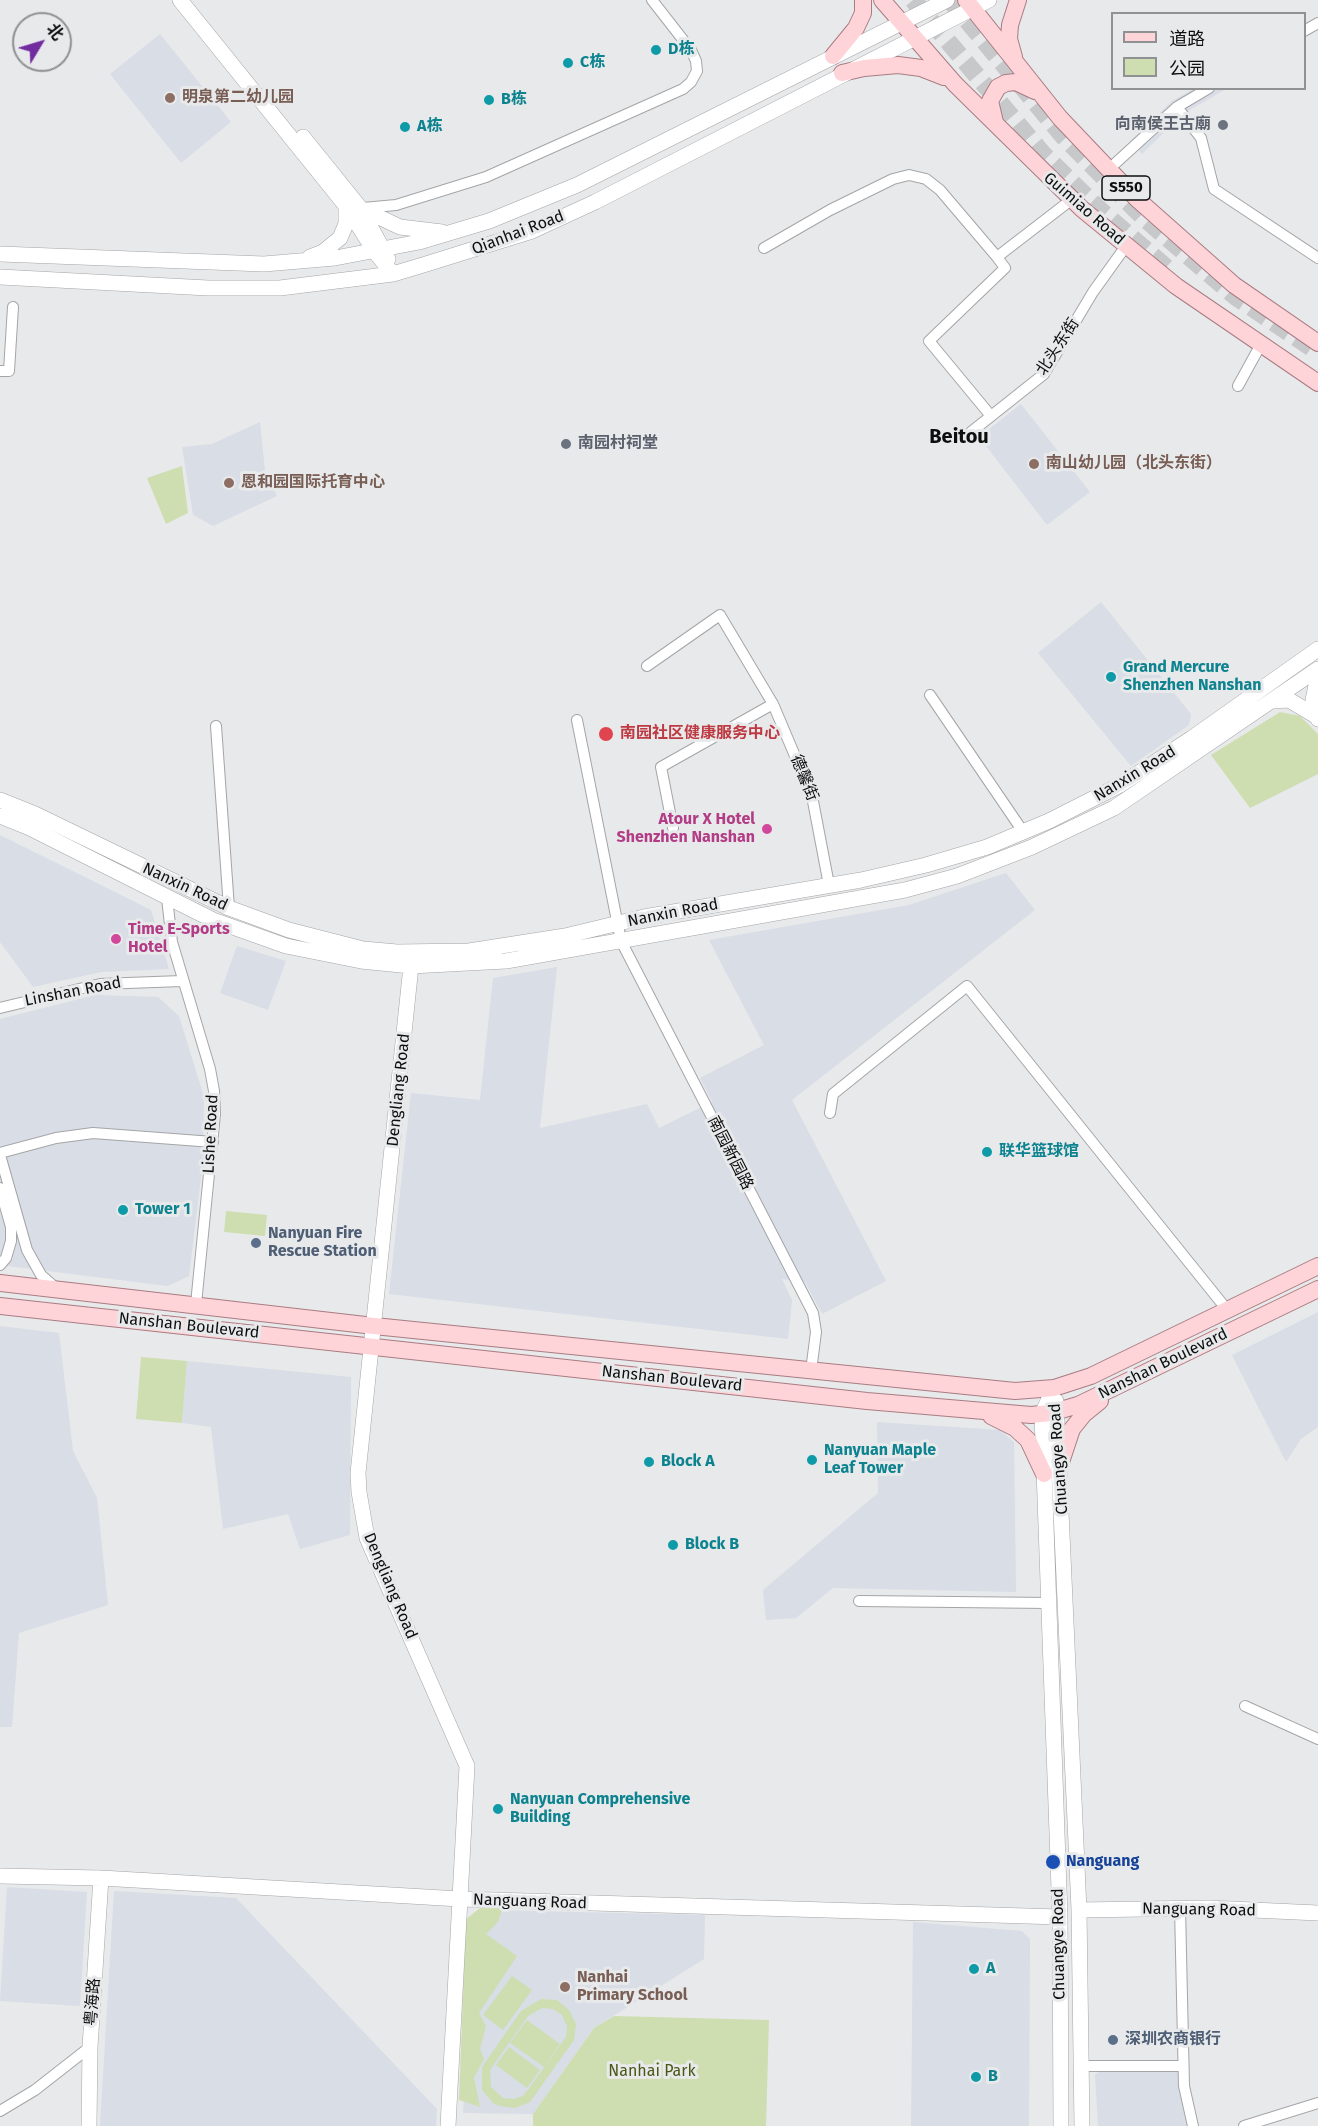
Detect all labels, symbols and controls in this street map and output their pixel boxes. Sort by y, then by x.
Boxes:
north arrow [12,12,72,72]
legend [1111,12,1306,90]
text: 北 [43,20,67,44]
text: 道路 [1169,28,1205,50]
place label: D栋 [668,40,694,60]
marker: D栋 [649,43,663,57]
place label: C栋 [580,53,605,73]
marker: C栋 [561,56,575,70]
text: 公园 [1169,58,1205,80]
place label: 明泉第二幼儿园 [182,88,294,108]
place label: B栋 [501,90,527,110]
marker: 明泉第二幼儿园 [163,91,177,105]
marker: B栋 [482,93,496,107]
place label: 向南侯王古廟 [1115,115,1211,135]
place label: A栋 [417,117,442,137]
marker: 向南侯王古廟 [1216,118,1230,132]
marker: A栋 [398,120,412,134]
street label: Guimiao Road [1039,169,1129,249]
road number: S550 [1102,176,1150,200]
street label: Qianhai Road [469,207,567,259]
street label: 北头东街 [1033,315,1083,379]
district label: Beitou [929,425,989,449]
place label: 南园村祠堂 [578,434,658,454]
marker: 南园村祠堂 [559,437,573,451]
place label: 南山幼儿园（北头东街） [1046,454,1222,474]
marker: 南山幼儿园（北头东街） [1027,457,1041,471]
place label: 恩和园国际托育中心 [241,473,385,493]
marker: 恩和园国际托育中心 [222,476,236,490]
place label: Grand Mercure Shenzhen Nanshan [1123,658,1261,696]
marker: Grand Mercure Shenzhen Nanshan [1104,670,1118,684]
place label: 南园社区健康服务中心 [620,724,780,744]
marker: 南园社区健康服务中心 [597,725,615,743]
street label: Nanxin Road [1091,742,1179,806]
street label: 德馨街 [786,752,822,804]
place label: Atour X Hotel Shenzhen Nanshan [617,810,755,848]
marker: Atour X Hotel Shenzhen Nanshan [760,822,774,836]
street label: Nanxin Road [139,859,231,915]
street label: Nanxin Road [626,895,720,931]
place label: Time E-Sports Hotel [128,920,230,958]
marker: Time E-Sports Hotel [109,932,123,946]
street label: Linshan Road [23,973,123,1011]
street label: Dengliang Road [384,1033,414,1147]
street label: Lishe Road [199,1094,223,1174]
street label: 南园新园路 [703,1113,757,1193]
place label: 联华篮球馆 [999,1142,1079,1162]
marker: 联华篮球馆 [980,1145,994,1159]
place label: Tower 1 [135,1200,191,1220]
marker: Tower 1 [116,1203,130,1217]
place label: Nanyuan Fire Rescue Station [268,1224,377,1262]
marker: Nanyuan Fire Rescue Station [249,1236,263,1250]
street label: Nanshan Boulevard [118,1309,260,1343]
street label: Nanshan Boulevard [1095,1324,1231,1404]
street label: Nanshan Boulevard [601,1362,743,1396]
street label: Chuangye Road [1046,1403,1072,1515]
place label: Nanyuan Maple Leaf Tower [824,1441,936,1479]
place label: Block A [661,1452,715,1472]
marker: Nanyuan Maple Leaf Tower [805,1453,819,1467]
marker: Block A [642,1455,656,1469]
street label: Dengliang Road [359,1530,421,1642]
place label: Block B [685,1535,739,1555]
marker: Block B [666,1538,680,1552]
place label: Nanyuan Comprehensive Building [510,1790,690,1828]
marker: Nanyuan Comprehensive Building [491,1802,505,1816]
place label: Nanguang [1066,1852,1139,1872]
marker: Nanguang [1044,1853,1062,1871]
street label: Chuangye Road [1048,1888,1070,2000]
street label: Nanguang Road [473,1890,587,1914]
street label: Nanguang Road [1142,1899,1256,1921]
place label: A [986,1959,995,1979]
marker: A [967,1962,981,1976]
place label: Nanhai Primary School [577,1968,687,2006]
street label: 粤海路 [82,1977,104,2027]
marker: Nanhai Primary School [558,1980,572,1994]
place label: 深圳农商银行 [1125,2030,1221,2050]
marker: 深圳农商银行 [1106,2033,1120,2047]
park label: Nanhai Park [608,2062,696,2082]
place label: B [988,2067,998,2087]
marker: B [969,2070,983,2084]

